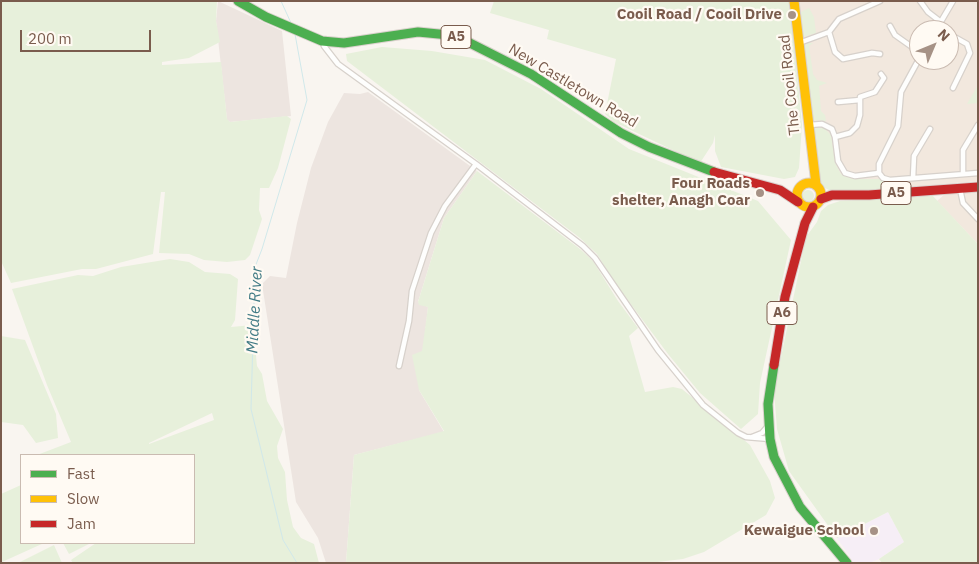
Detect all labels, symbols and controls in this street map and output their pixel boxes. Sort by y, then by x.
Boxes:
place label: Cooil Road / Cooil Drive [617,6,782,24]
marker: Cooil Road / Cooil Drive [786,9,798,21]
scale bar [22,20,154,52]
north arrow [909,20,959,70]
text: N [934,25,954,45]
road number: A5 [441,26,471,48]
text: 200 m [28,29,72,48]
street label: The Cooil Road [776,34,804,136]
street label: New Castletown Road [505,40,641,132]
place label: Four Roads shelter, Anagh Coar [612,175,750,210]
road number: A5 [881,182,911,204]
marker: Four Roads shelter, Anagh Coar [754,187,766,199]
water label: Middle River [243,266,267,354]
road number: A6 [767,302,797,324]
legend [20,454,195,544]
text: Fast [67,464,95,483]
text: Slow [67,489,100,508]
text: Jam [67,514,96,533]
place label: Kewaigue School [744,522,864,540]
marker: Kewaigue School [868,525,880,537]

